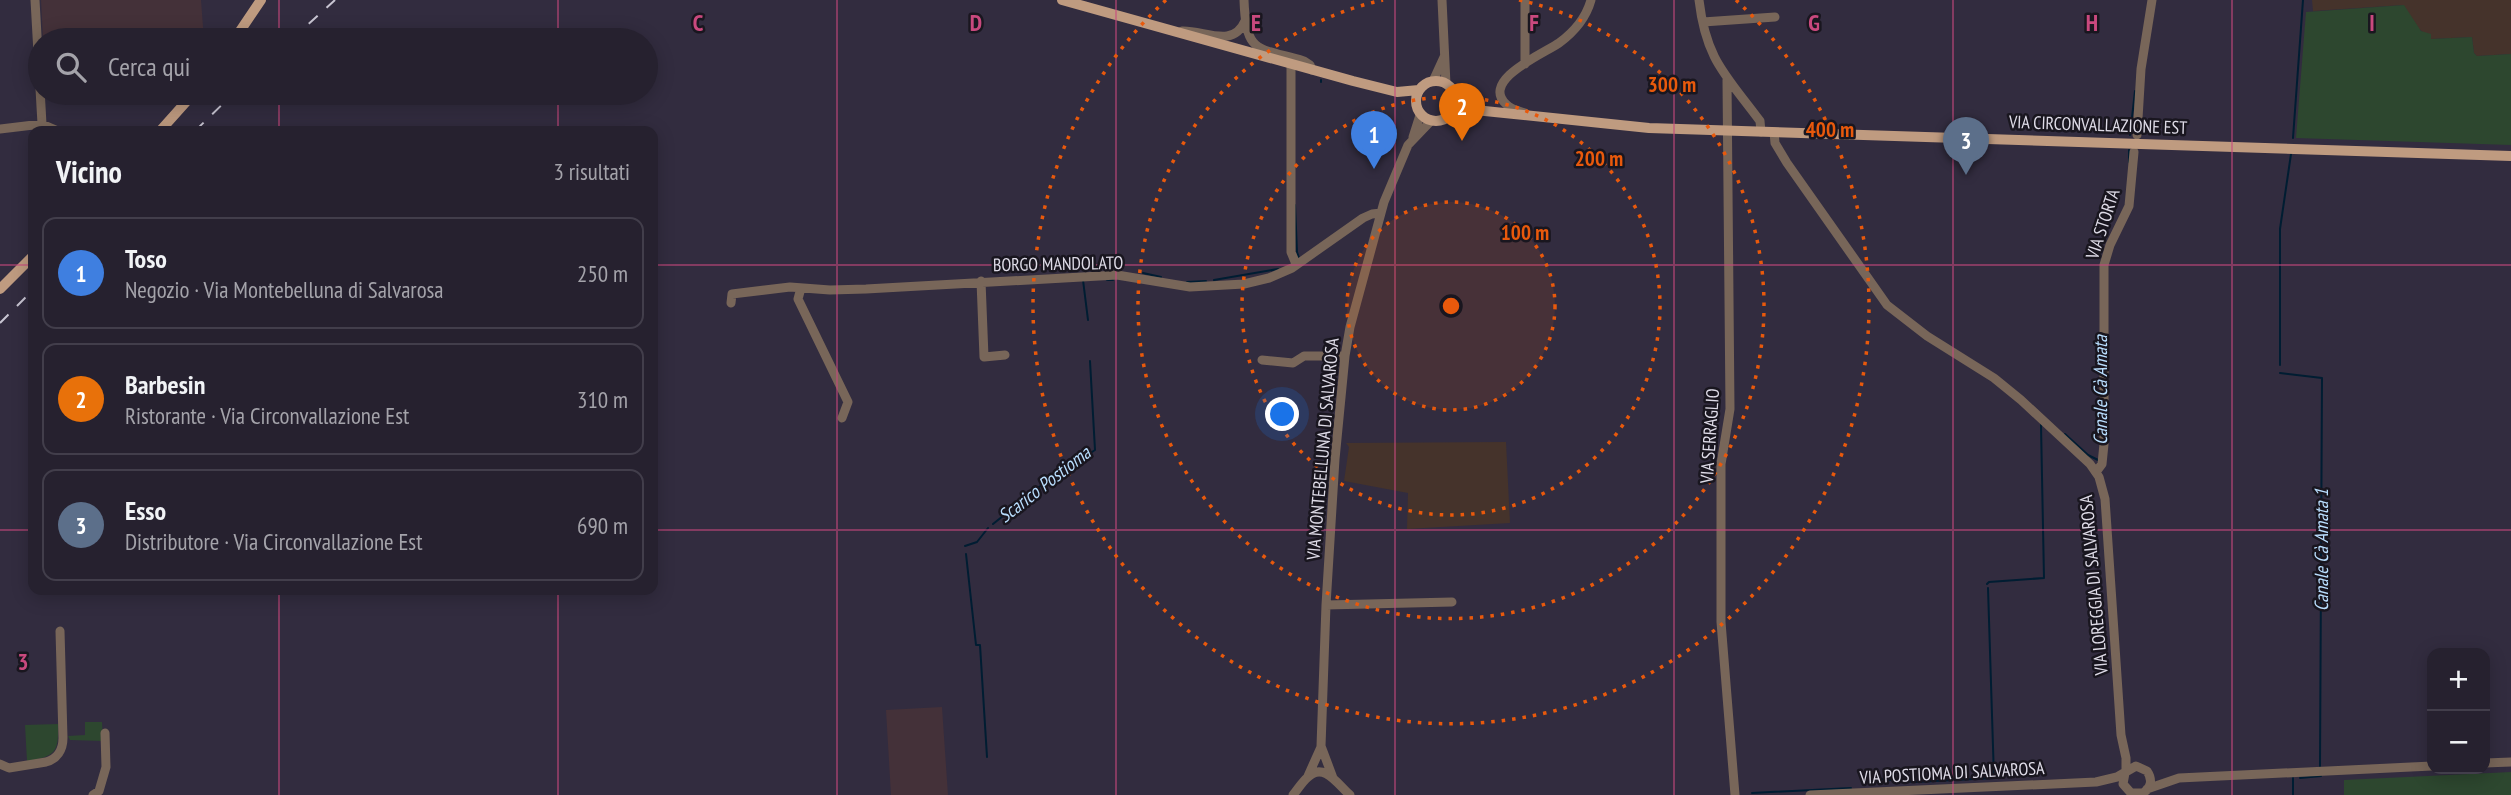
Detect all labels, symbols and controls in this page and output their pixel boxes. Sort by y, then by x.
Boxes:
text: C [693,8,704,37]
text: D [970,8,982,37]
text: E [1251,8,1261,37]
text: F [1529,8,1539,37]
text: G [1808,8,1820,37]
text: H [2086,8,2098,37]
text: I [2369,8,2375,37]
search box [28,28,658,105]
icon: search [52,48,90,86]
text: Cerca qui [108,50,190,83]
text: 300 m [1648,71,1696,98]
pin: 2 [1439,83,1485,141]
street label: VIA CIRCONVALLAZIONE EST [2007,110,2188,139]
pin: 1 [1351,111,1397,169]
text: 400 m [1806,116,1854,143]
pin: 3 [1943,117,1989,175]
text: 200 m [1575,145,1623,172]
text: Vicino [56,152,122,191]
text: 3 risultati [554,157,630,186]
street label: VIA STORTA [2080,185,2125,263]
text: 100 m [1501,219,1549,246]
text: Toso [125,242,167,275]
street label: BORGO MANDOLATO [993,251,1123,276]
text: 1 [76,259,87,288]
text: 250 m [577,259,628,288]
text: Negozio · Via Montebelluna di Salvarosa [125,275,444,304]
centre of rings [1439,294,1463,318]
water label: Canale Cà Amata [2088,334,2112,445]
street label: VIA MONTEBELLUNA DI SALVAROSA [1301,336,1344,562]
text: Barbesin [125,368,205,401]
text: 2 [76,385,87,414]
text: 310 m [577,385,628,414]
street label: VIA SERRAGLIO [1695,388,1724,485]
your location [1265,397,1299,431]
text: Ristorante · Via Circonvallazione Est [125,401,409,430]
water label: Scarico Postioma [993,440,1096,528]
water label: Canale Cà Amata 1 [2309,488,2333,611]
text: Esso [125,494,166,527]
street label: VIA LOREGGIA DI SALVAROSA [2074,494,2113,677]
text: 3 [76,511,87,540]
text: 690 m [577,511,628,540]
text: Distributore · Via Circonvallazione Est [125,527,422,556]
text: 3 [18,647,29,676]
map controls [2427,648,2490,774]
button: + [2427,648,2490,711]
button: − [2427,711,2490,774]
street label: VIA POSTIOMA DI SALVAROSA [1858,756,2045,789]

